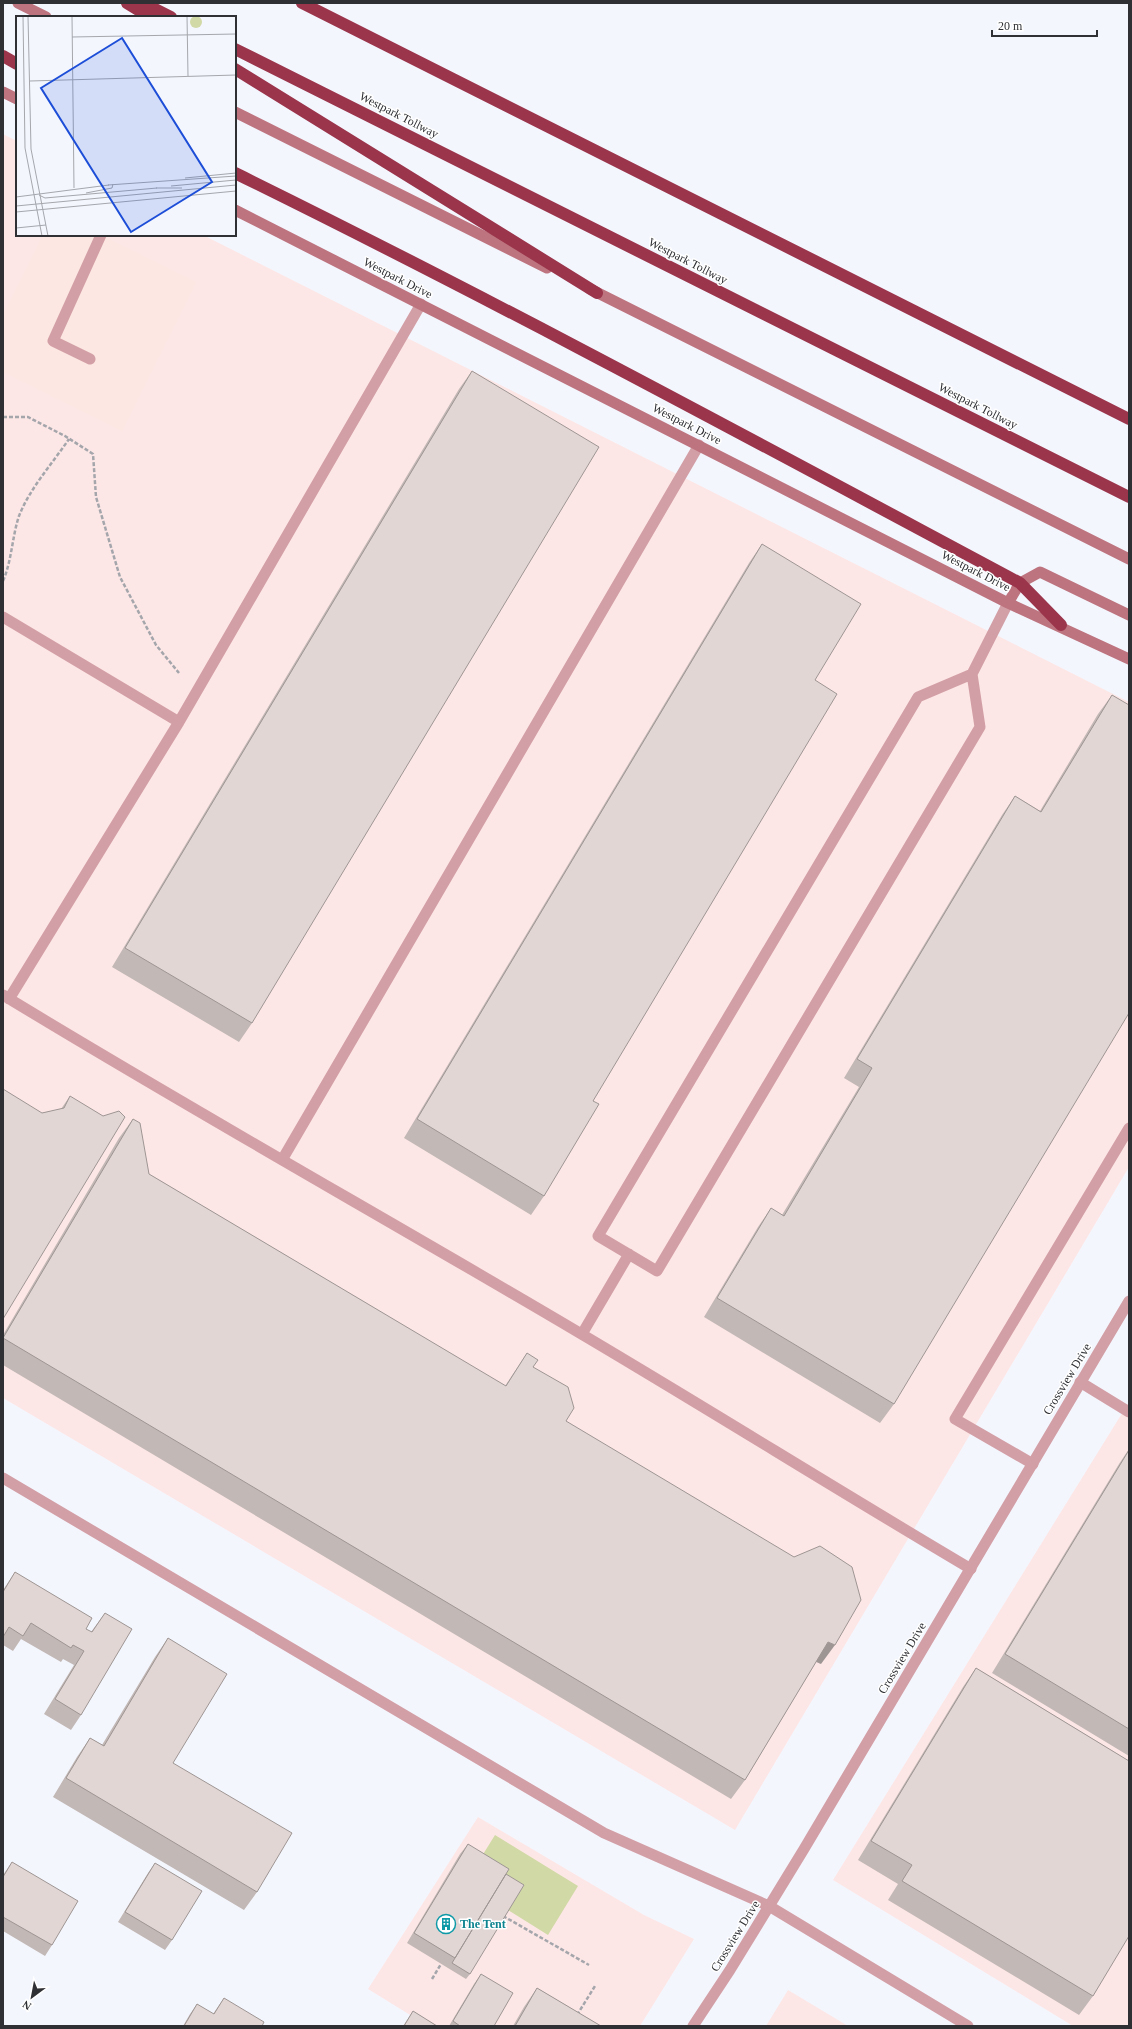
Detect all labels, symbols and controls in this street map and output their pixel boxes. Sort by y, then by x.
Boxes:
scale bar [992,12,1097,38]
inset map [16,16,236,236]
text: 20 m [998,19,1023,33]
street label: Westpark Tollway [357,89,441,141]
street label: Westpark Tollway [646,235,730,287]
street label: Westpark Drive [361,255,435,301]
street label: Westpark Tollway [936,380,1020,432]
street label: Westpark Drive [650,401,724,447]
street label: Westpark Drive [939,548,1013,594]
street label: Crossview Drive [1040,1341,1094,1417]
street label: Crossview Drive [875,1620,929,1696]
street label: Crossview Drive [708,1898,762,1974]
building icon: The Tent [435,1913,457,1935]
place label: The Tent [460,1917,506,1931]
north arrow [12,1977,52,2017]
text: N [20,1998,33,2013]

